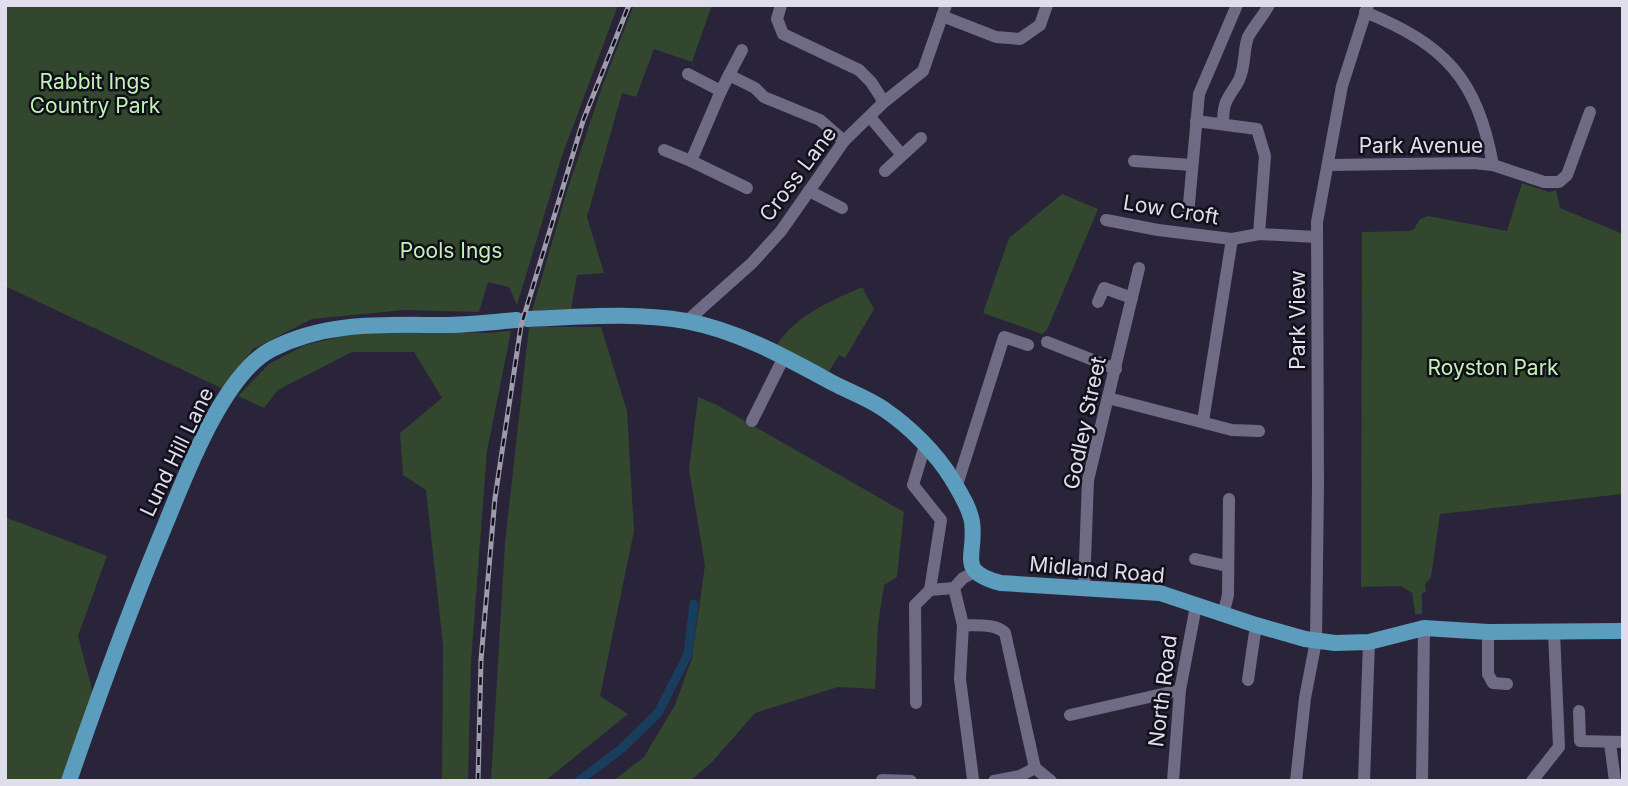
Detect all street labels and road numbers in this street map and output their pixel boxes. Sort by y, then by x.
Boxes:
street label: Cross Lane [754,121,841,226]
street label: Park Avenue [1359,133,1483,158]
street label: Low Croft [1121,190,1221,229]
street label: Park View [1285,270,1310,370]
street label: Godley Street [1058,354,1111,492]
street label: Lund Hill Lane [135,383,219,520]
street label: Midland Road [1028,551,1166,588]
street label: North Road [1143,634,1182,748]

